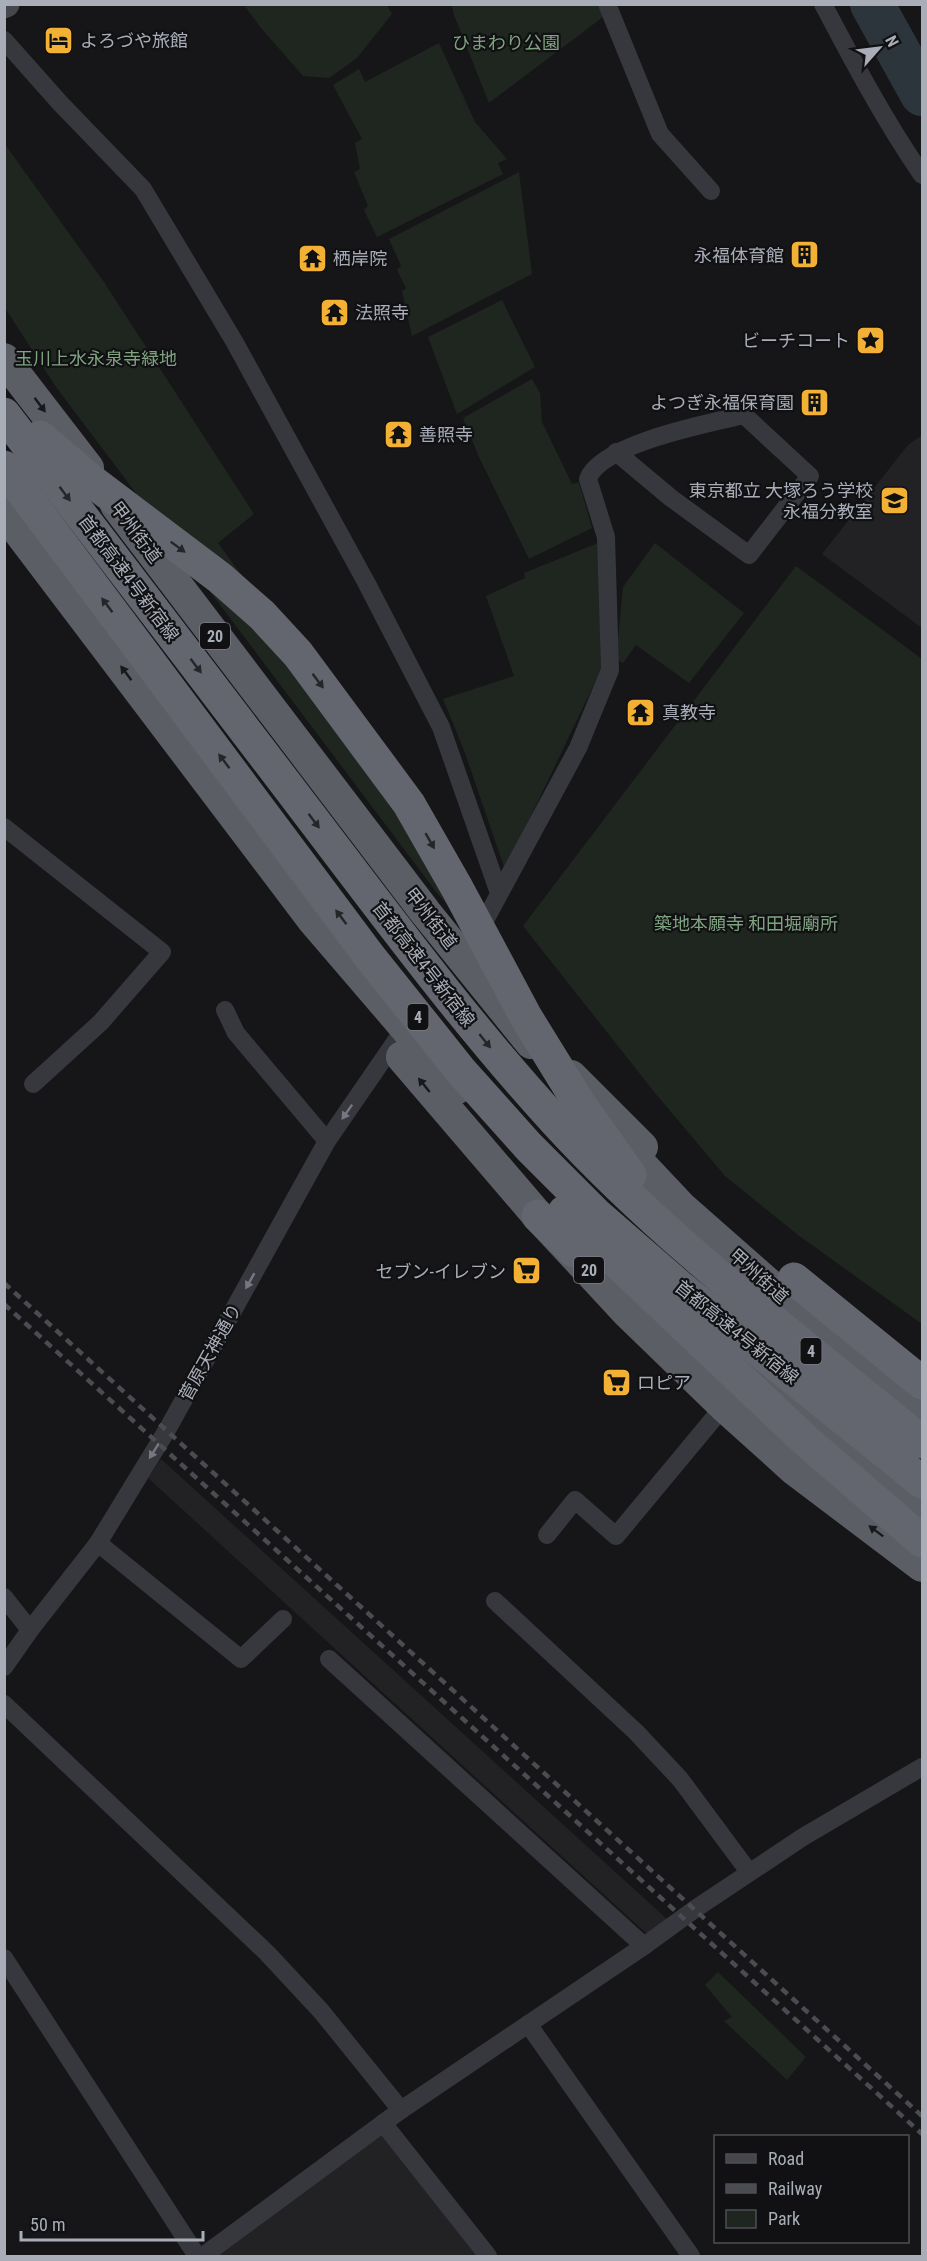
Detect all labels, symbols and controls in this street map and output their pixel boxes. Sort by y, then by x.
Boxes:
north arrow [849,18,909,78]
hotel icon: よろづや旅館 [43,24,75,56]
place label: よろづや旅館 [80,30,188,51]
park label: ひまわり公園 [452,32,560,53]
text: N [881,32,902,50]
building icon: 永福体育館 [789,239,821,271]
temple icon: 栖岸院 [296,242,328,274]
place label: 永福体育館 [694,245,784,266]
place label: 栖岸院 [333,248,387,269]
temple icon: 法照寺 [318,296,350,328]
place label: 法照寺 [355,302,409,323]
place icon: ビーチコート [855,324,887,356]
place label: ビーチコート [742,330,850,351]
park label: 玉川上水永泉寺緑地 [15,348,177,369]
building icon: よつぎ永福保育園 [799,386,831,418]
place label: よつぎ永福保育園 [650,392,794,413]
one-way arrow [34,397,46,413]
temple icon: 善照寺 [382,418,414,450]
place label: 善照寺 [419,424,473,445]
place label: 東京都立 大塚ろう学校 永福分教室 [689,480,873,522]
school or university icon: 東京都立 大塚ろう学校 永福分教室 [878,484,910,516]
one-way arrow [59,486,71,501]
street label: 甲州街道 [106,497,166,567]
street label: 首都高速4号新宿線 [75,511,183,645]
one-way arrow [169,541,185,553]
one-way arrow [101,597,113,613]
road number: 20 [200,623,230,649]
one-way arrow [190,657,202,673]
one-way arrow [120,665,132,681]
one-way arrow [312,673,324,689]
temple icon: 真教寺 [625,696,657,728]
place label: 真教寺 [662,702,716,723]
one-way arrow [218,753,230,769]
one-way arrow [308,813,320,829]
one-way arrow [425,832,435,849]
street label: 甲州街道 [401,883,461,953]
street label: 首都高速4号新宿線 [368,897,480,1031]
one-way arrow [334,909,347,925]
park label: 築地本願寺 和田堀廟所 [654,913,838,934]
road number: 4 [408,1004,428,1030]
one-way arrow [479,1033,492,1049]
one-way arrow [418,1077,431,1093]
one-way arrow [341,1103,353,1119]
street label: 甲州街道 [725,1244,793,1308]
supermarket icon: セブン-イレブン [511,1255,543,1287]
road number: 20 [574,1257,604,1283]
place label: セブン-イレブン [376,1261,506,1282]
one-way arrow [245,1272,255,1289]
street label: 首都高速4号新宿線 [671,1276,803,1388]
street label: 菅原天神通り [175,1300,245,1404]
road number: 4 [800,1338,822,1364]
supermarket icon: ロピア [600,1366,632,1398]
place label: ロピア [637,1372,691,1393]
one-way arrow [149,1442,160,1459]
one-way arrow [868,1525,883,1537]
legend [714,2135,909,2243]
text: Road [768,2148,804,2169]
text: Railway [768,2178,823,2199]
scale bar [21,2204,202,2242]
text: Park [768,2208,800,2229]
text: 50 m [30,2214,65,2235]

